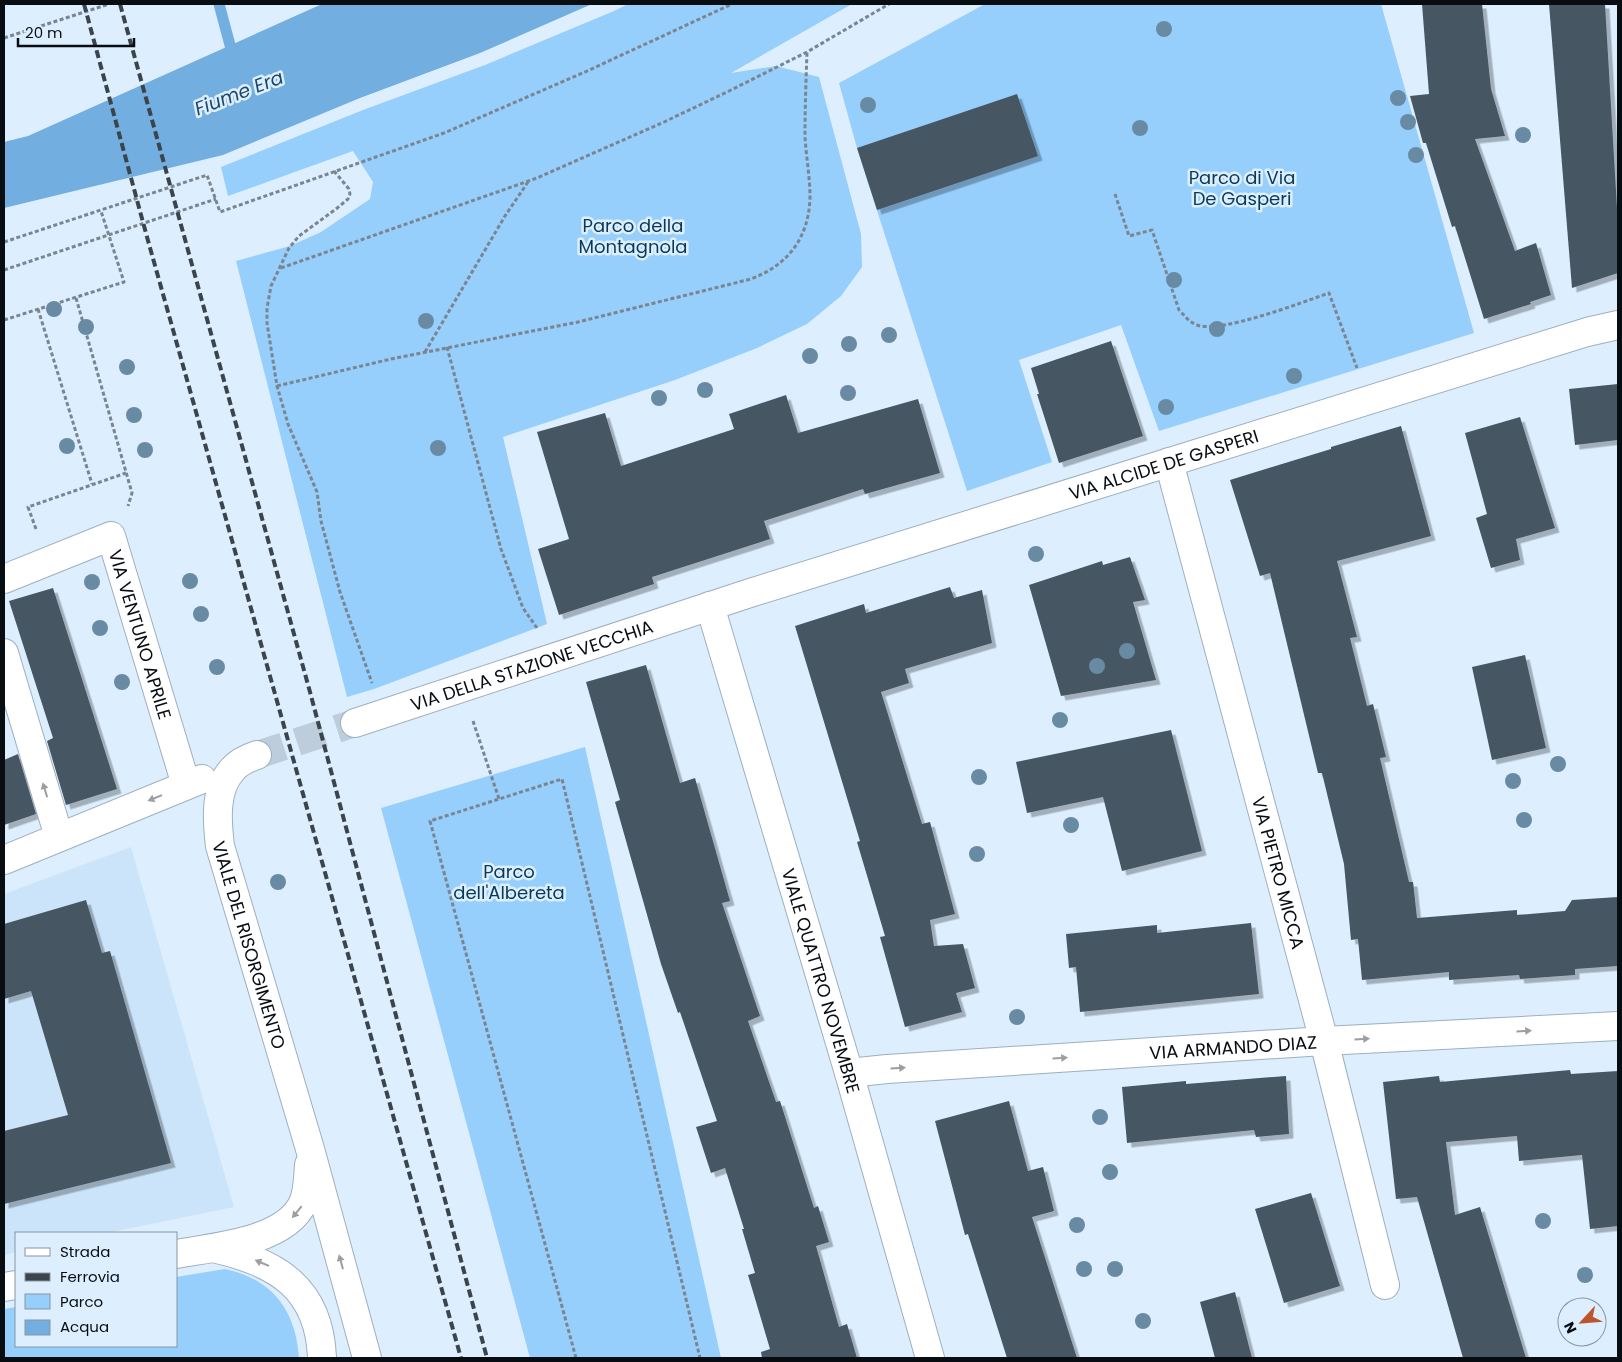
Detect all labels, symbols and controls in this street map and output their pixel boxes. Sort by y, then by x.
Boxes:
scale bar [18,15,134,47]
text: 20 m [25,22,63,43]
water label: Fiume Era [191,64,287,122]
park label: Parco di Via De Gasperi [1189,165,1295,211]
park label: Parco della Montagnola [578,213,688,259]
street label: VIA ALCIDE DE GASPERI [1066,423,1261,505]
street label: VIA VENTUNO APRILE [103,546,178,722]
street label: VIA DELLA STAZIONE VECCHIA [407,613,656,716]
one-way arrow [41,783,49,798]
street label: VIA PIETRO MICCA [1246,793,1311,952]
one-way arrow [148,794,162,802]
street label: VIALE DEL RISORGIMENTO [207,838,292,1052]
park label: Parco dell'Albereta [453,859,565,905]
street label: VIALE QUATTRO NOVEMBRE [776,865,867,1096]
one-way arrow [1516,1026,1532,1034]
street label: VIA ARMANDO DIAZ [1149,1029,1318,1065]
one-way arrow [1354,1035,1370,1043]
one-way arrow [1052,1054,1068,1062]
one-way arrow [890,1064,906,1072]
one-way arrow [291,1205,302,1218]
legend [15,1232,178,1347]
text: Strada [60,1241,110,1262]
one-way arrow [336,1255,344,1270]
one-way arrow [255,1258,269,1266]
text: Ferrovia [60,1266,120,1287]
text: Parco [60,1291,103,1312]
north arrow [1557,1297,1607,1347]
text: Acqua [60,1316,109,1337]
text: N [1559,1319,1582,1337]

